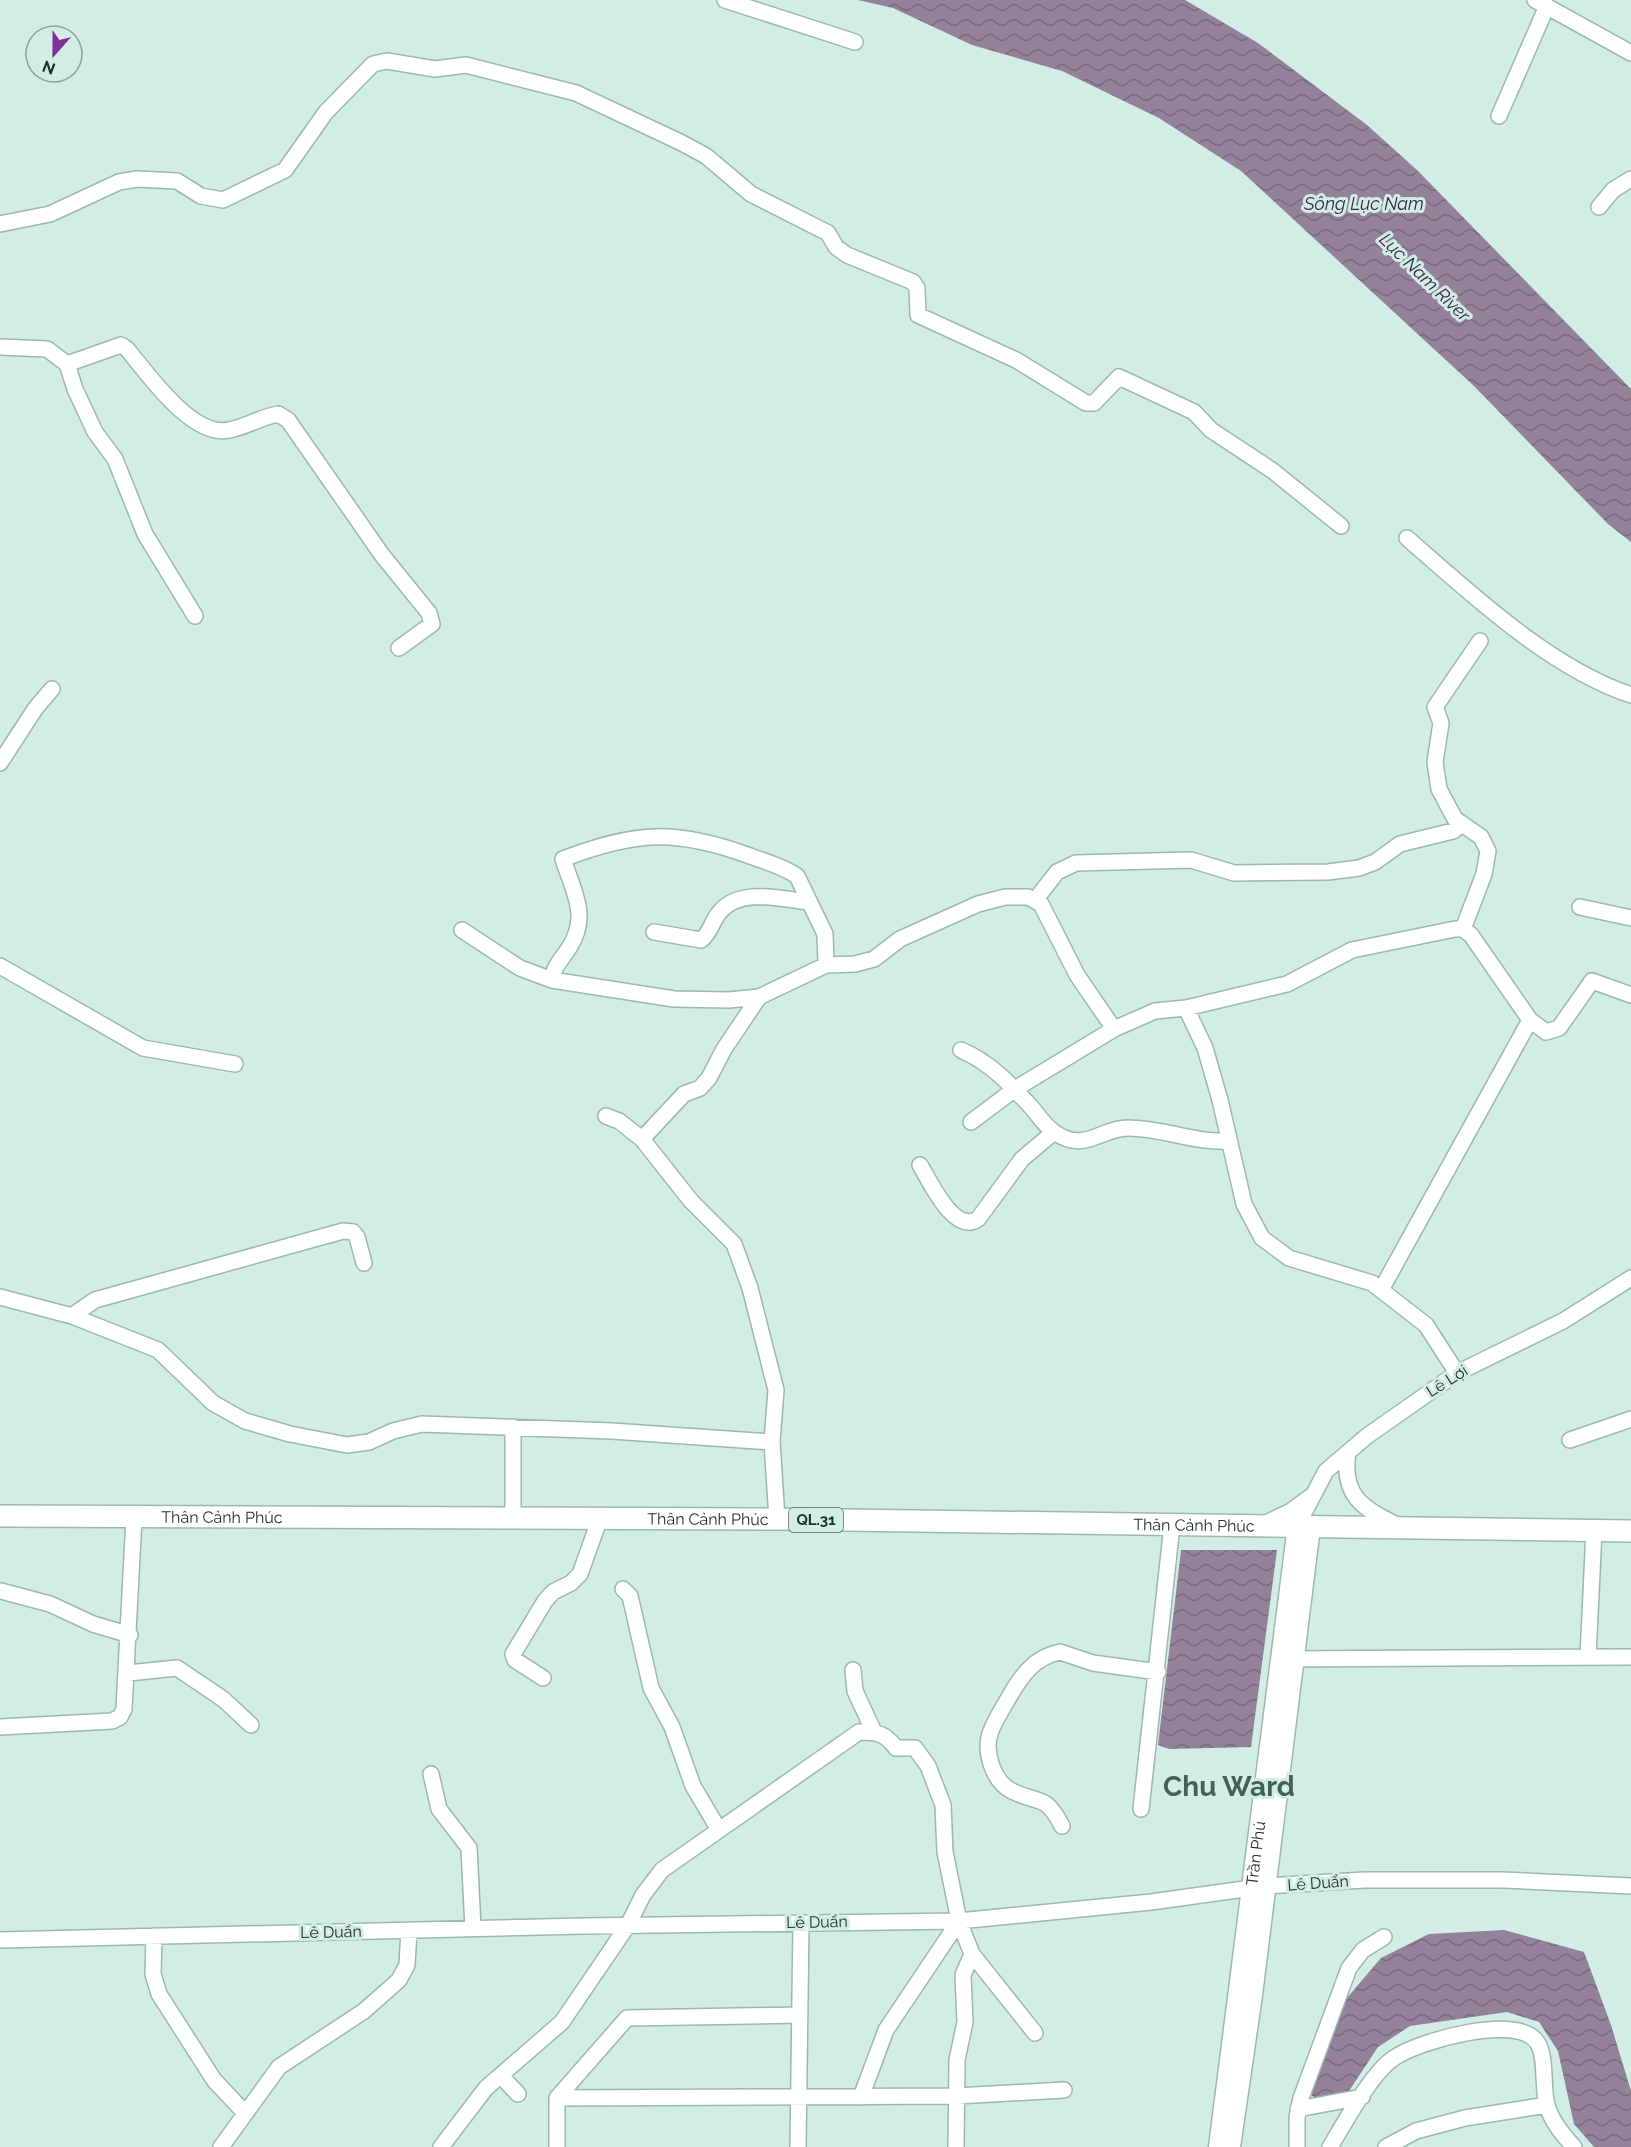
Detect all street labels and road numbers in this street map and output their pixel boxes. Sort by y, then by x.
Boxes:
street label: Lê Lợi [1423,1361,1471,1401]
street label: Thân Cảnh Phúc [161,1507,283,1527]
road number: QL.31 [789,1508,843,1532]
street label: Thân Cảnh Phúc [647,1509,769,1528]
street label: Thân Cảnh Phúc [1133,1515,1255,1535]
street label: Trần Phú [1242,1820,1269,1887]
street label: Lê Duẩn [1287,1871,1349,1895]
street label: Lê Duẩn [786,1912,848,1932]
street label: Lê Duẩn [300,1922,362,1942]

